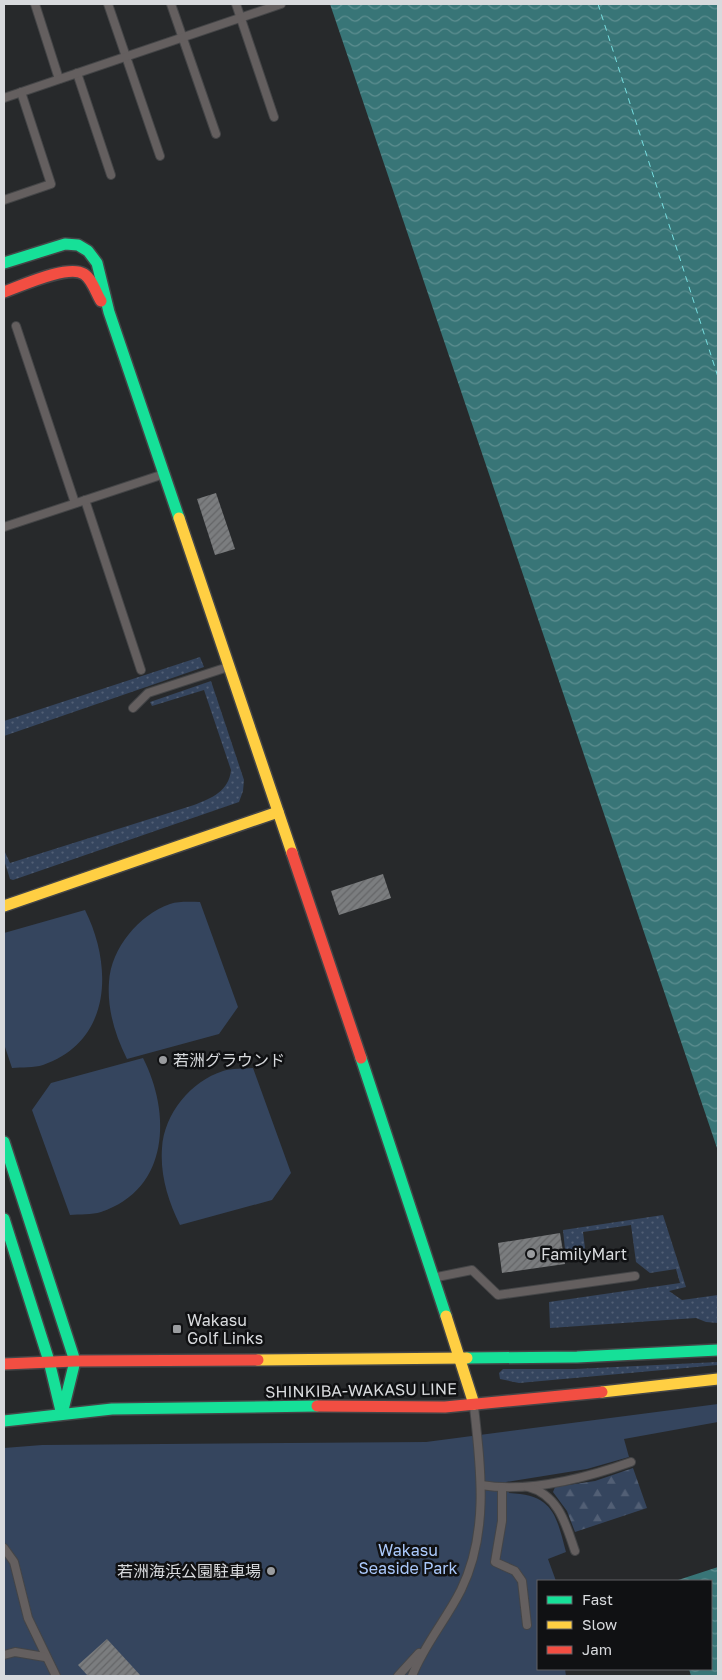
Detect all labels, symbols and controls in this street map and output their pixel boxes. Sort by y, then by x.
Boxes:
place label: 若洲グラウンド [173,1050,285,1070]
marker: 若洲グラウンド [157,1054,169,1066]
place label: FamilyMart [541,1244,627,1264]
marker: FamilyMart [525,1248,537,1260]
place label: Wakasu Golf Links [187,1310,263,1348]
marker: Wakasu Golf Links [171,1323,183,1335]
street label: SHINKIBA-WAKASU LINE [265,1378,457,1402]
park label: Wakasu Seaside Park [358,1540,458,1578]
place label: 若洲海浜公園駐車場 [117,1561,261,1581]
marker: 若洲海浜公園駐車場 [265,1565,277,1577]
legend [537,1580,712,1670]
text: Fast [582,1590,613,1608]
text: Slow [582,1615,617,1633]
text: Jam [582,1640,612,1658]

